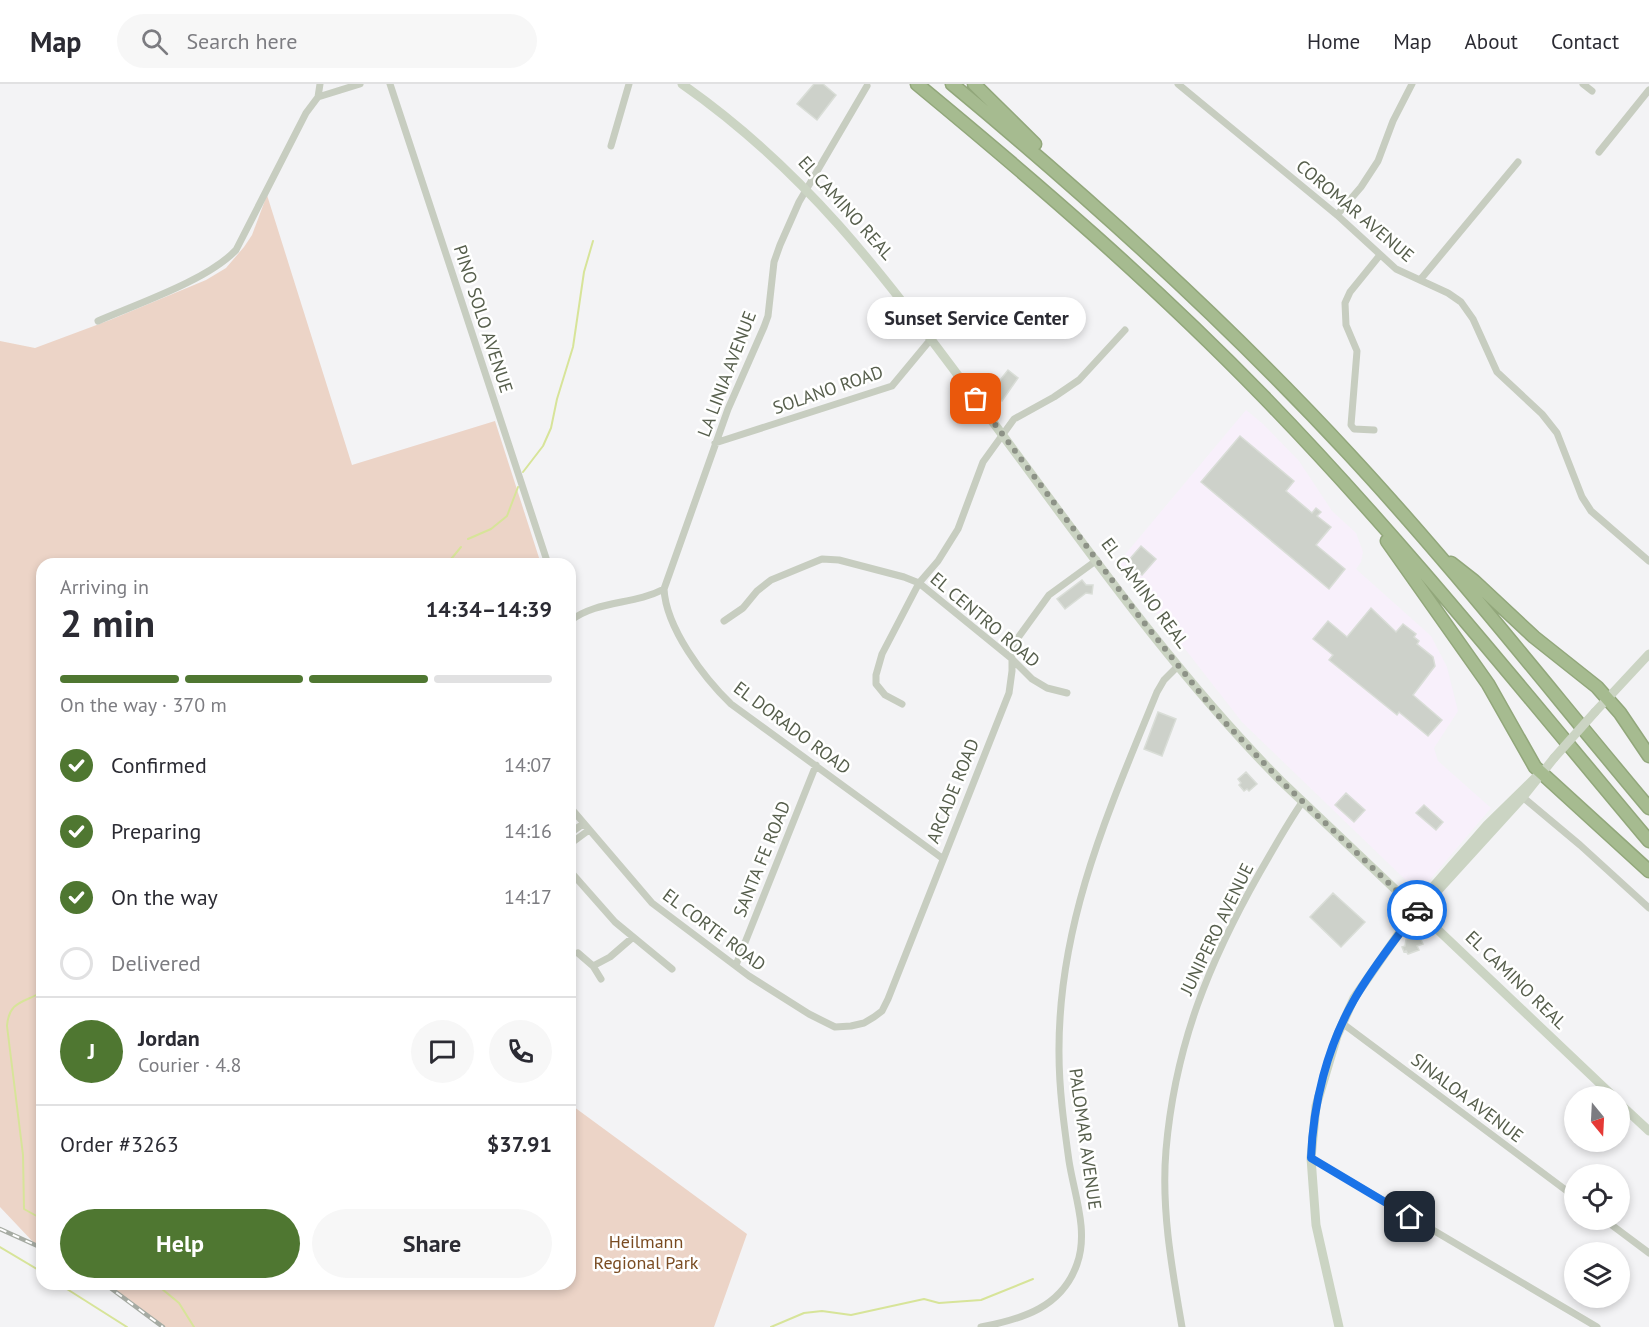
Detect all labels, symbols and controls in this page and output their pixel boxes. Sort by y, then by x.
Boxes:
search box [117,14,537,68]
text: Map [30,23,81,60]
icon: search [138,25,171,58]
text: Search here [186,27,297,55]
text: Home [1307,28,1360,55]
text: Map [1393,28,1432,55]
text: About [1465,28,1518,55]
text: Contact [1551,28,1619,55]
street label: EL CAMINO REAL [794,151,899,264]
street label: COROMAR AVENUE [1292,155,1419,267]
street label: PINO SOLO AVENUE [449,242,518,396]
callout: Sunset Service Center [866,297,1086,339]
text: Sunset Service Center [884,305,1069,331]
street label: LA LINIA AVENUE [692,308,761,440]
street label: SOLANO ROAD [770,360,886,419]
pin [950,373,1001,424]
icon: bag [959,382,992,415]
street label: EL CAMINO REAL [1096,533,1194,652]
street label: EL CENTRO ROAD [926,567,1045,672]
text: Arriving in [60,574,149,600]
text: 14:34–14:39 [426,595,552,623]
text: 2 min [60,597,155,648]
street label: EL DORADO ROAD [729,676,855,779]
text: On the way · 370 m [60,692,227,718]
street label: ARCADE ROAD [921,735,984,847]
icon: check [60,749,93,782]
text: Confirmed [111,751,207,779]
text: 14:07 [504,752,552,778]
street label: SANTA FE ROAD [728,797,795,920]
icon: check [60,815,93,848]
text: Preparing [111,817,201,845]
text: 14:16 [504,818,552,844]
street label: JUNIPERO AVENUE [1174,859,1258,999]
courier [1387,880,1447,940]
icon: check [60,881,93,914]
text: On the way [111,883,218,911]
street label: EL CORTE ROAD [658,883,770,976]
text: 14:17 [504,884,552,910]
icon: car [1401,894,1434,927]
street label: EL CAMINO REAL [1461,925,1572,1034]
text: Delivered [111,949,201,977]
button: chat [411,1020,474,1083]
button: phone [489,1020,552,1083]
text: Jordan [138,1024,200,1052]
text: J [88,1037,95,1065]
street label: SINALOA AVENUE [1407,1048,1528,1147]
text: Courier · 4.8 [138,1052,241,1078]
street label: PALOMAR AVENUE [1064,1067,1107,1211]
north arrow [1564,1086,1630,1152]
map controls [1564,1086,1630,1308]
text: Order #3263 [60,1130,179,1158]
text: $37.91 [487,1130,552,1158]
button: locate [1564,1164,1630,1230]
pin [1384,1191,1435,1242]
icon: home [1393,1200,1426,1233]
button: Help [60,1209,300,1278]
button: Share [312,1209,552,1278]
park label: Heilmann Regional Park [594,1230,699,1274]
button: layers [1564,1242,1630,1308]

